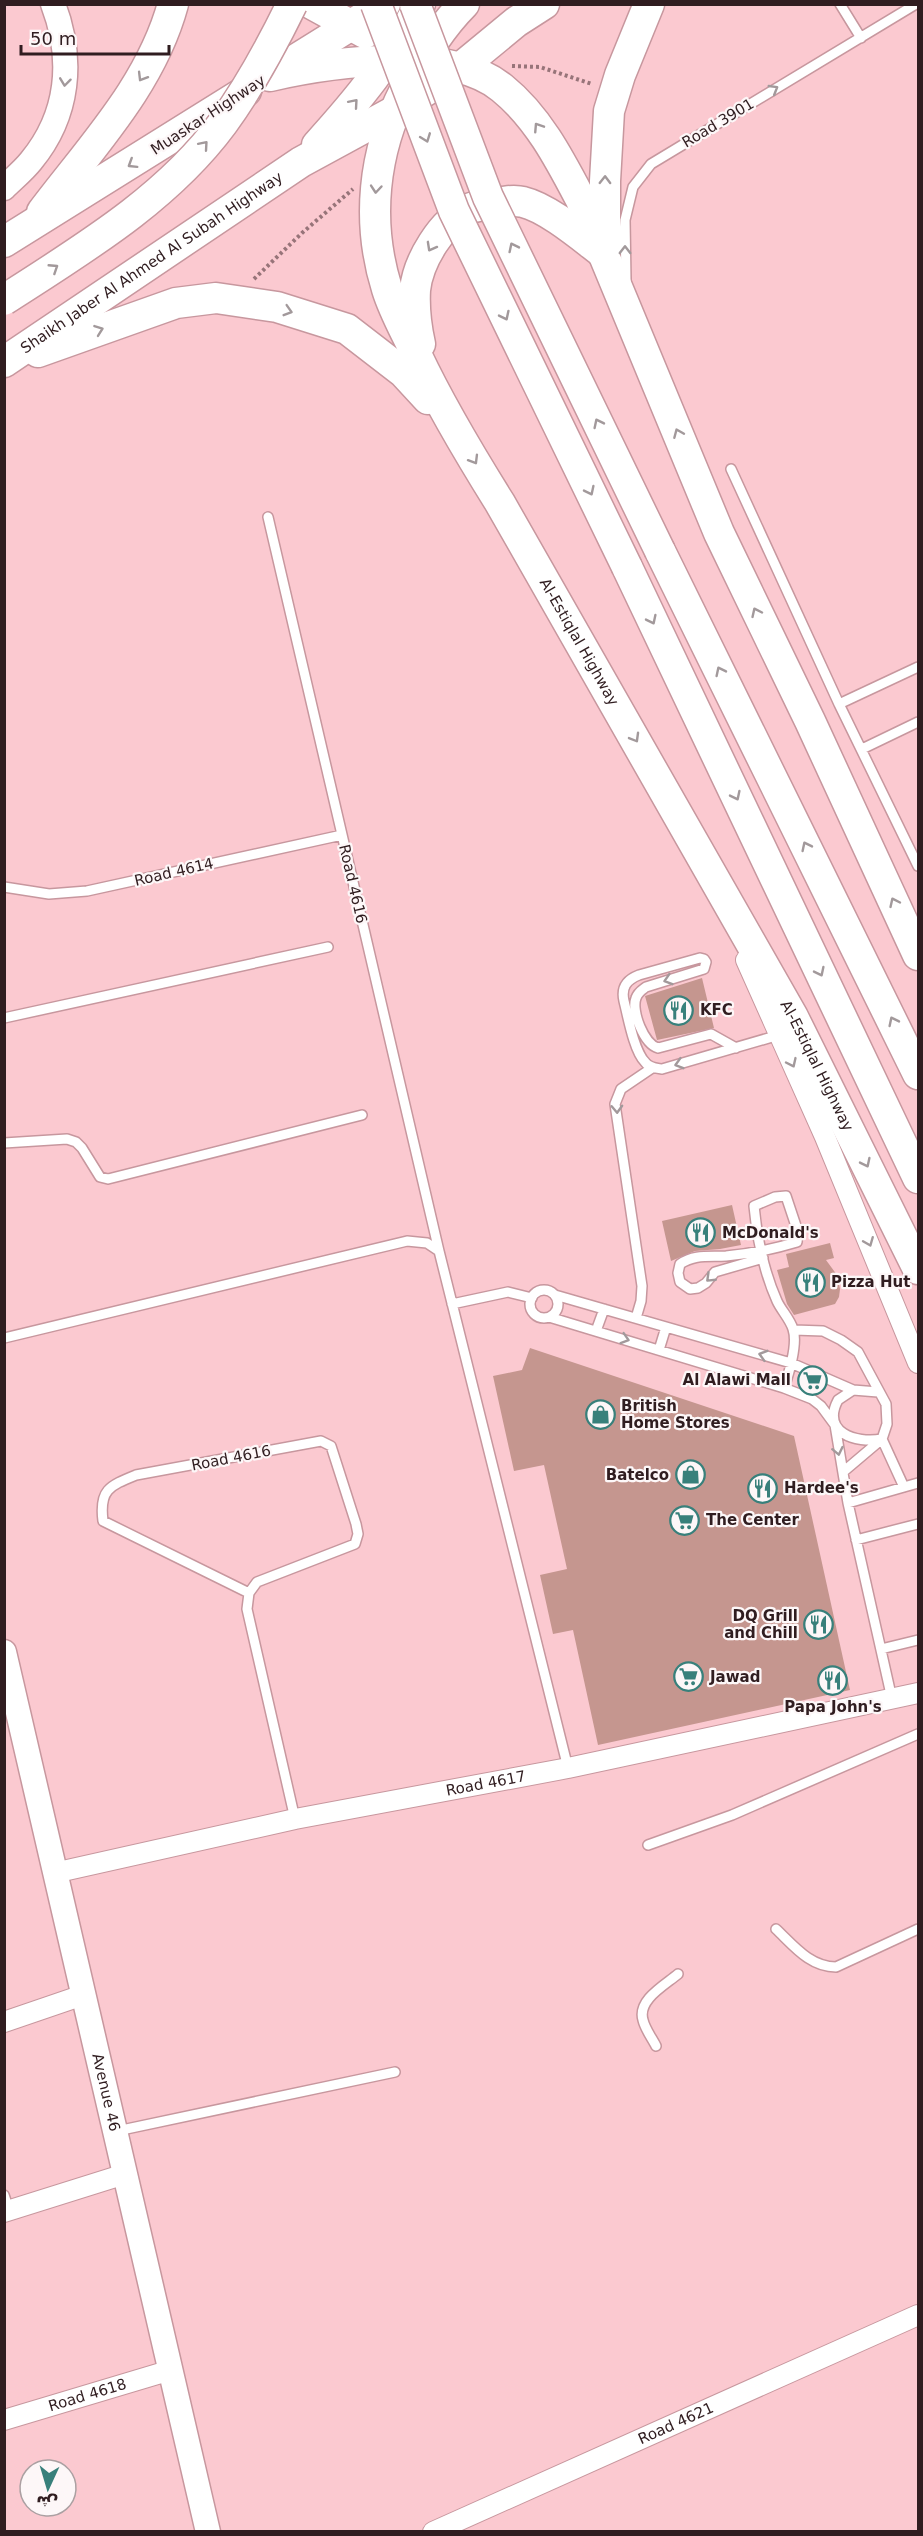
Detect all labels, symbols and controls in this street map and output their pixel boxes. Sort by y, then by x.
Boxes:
scale bar [21,18,170,56]
text: 50 m [30,28,76,49]
one-way arrow [138,71,150,81]
street label: Muaskar Highway [147,71,269,159]
one-way arrow [59,77,71,86]
one-way arrow [768,85,778,97]
street label: Road 3901 [679,95,757,151]
one-way arrow [347,99,358,110]
one-way arrow [534,123,545,134]
one-way arrow [419,132,431,143]
one-way arrow [197,141,208,152]
one-way arrow [128,156,138,168]
street label: Shaikh Jaber Al Ahmed Al Subah Highway [17,168,286,357]
one-way arrow [599,176,611,185]
one-way arrow [370,184,383,194]
one-way arrow [427,241,438,251]
one-way arrow [509,243,520,254]
one-way arrow [619,245,631,254]
one-way arrow [47,265,58,276]
one-way arrow [282,303,293,316]
one-way arrow [497,309,509,320]
one-way arrow [93,324,104,337]
one-way arrow [594,418,605,429]
one-way arrow [673,429,685,440]
one-way arrow [466,454,478,464]
one-way arrow [583,485,594,496]
street label: Al-Estiqlal Highway [536,575,623,709]
one-way arrow [752,607,764,618]
one-way arrow [645,613,657,624]
one-way arrow [715,667,727,678]
one-way arrow [627,732,639,742]
one-way arrow [729,789,741,800]
one-way arrow [802,842,814,853]
street label: Road 4616 [335,843,371,925]
street label: Road 4614 [133,854,215,890]
one-way arrow [889,897,901,908]
one-way arrow [813,965,825,976]
one-way arrow [663,973,674,985]
restaurant icon: KFC [663,994,695,1026]
street label: Al-Estiqlal Highway [776,997,857,1134]
place label: KFC [700,1001,733,1019]
one-way arrow [888,1017,900,1028]
one-way arrow [784,1056,796,1067]
one-way arrow [674,1057,684,1070]
one-way arrow [611,1104,623,1113]
one-way arrow [858,1157,870,1168]
restaurant icon: McDonald's [685,1217,717,1249]
place label: McDonald's [722,1224,819,1242]
one-way arrow [862,1236,874,1247]
restaurant icon: Pizza Hut [794,1266,826,1298]
one-way arrow [706,1271,716,1282]
place label: Pizza Hut [831,1273,910,1291]
one-way arrow [619,1332,630,1344]
one-way arrow [758,1350,769,1362]
supermarket icon: Al Alawi Mall [796,1364,828,1396]
place label: Al Alawi Mall [683,1371,791,1389]
place label: British Home Stores [621,1397,730,1432]
shop icon: British Home Stores [584,1399,616,1431]
street label: Road 4616 [190,1441,272,1475]
one-way arrow [831,1446,844,1456]
shop icon: Batelco [674,1459,706,1491]
place label: Batelco [606,1466,669,1484]
restaurant icon: Hardee's [747,1472,779,1504]
place label: Hardee's [784,1479,859,1497]
supermarket icon: The Center [669,1504,701,1536]
place label: The Center [706,1511,800,1529]
place label: DQ Grill and Chill [724,1607,798,1642]
restaurant icon: DQ Grill and Chill [803,1609,835,1641]
supermarket icon: Jawad [673,1661,705,1693]
restaurant icon: Papa John's [817,1664,849,1696]
place label: Jawad [709,1668,760,1686]
place label: Papa John's [784,1698,882,1716]
street label: Road 4617 [444,1767,527,1800]
street label: Avenue 46 [88,2051,124,2133]
street label: Road 4618 [46,2375,129,2415]
street label: Road 4621 [635,2399,716,2448]
north arrow [18,2458,78,2518]
text: ش [35,2492,59,2513]

